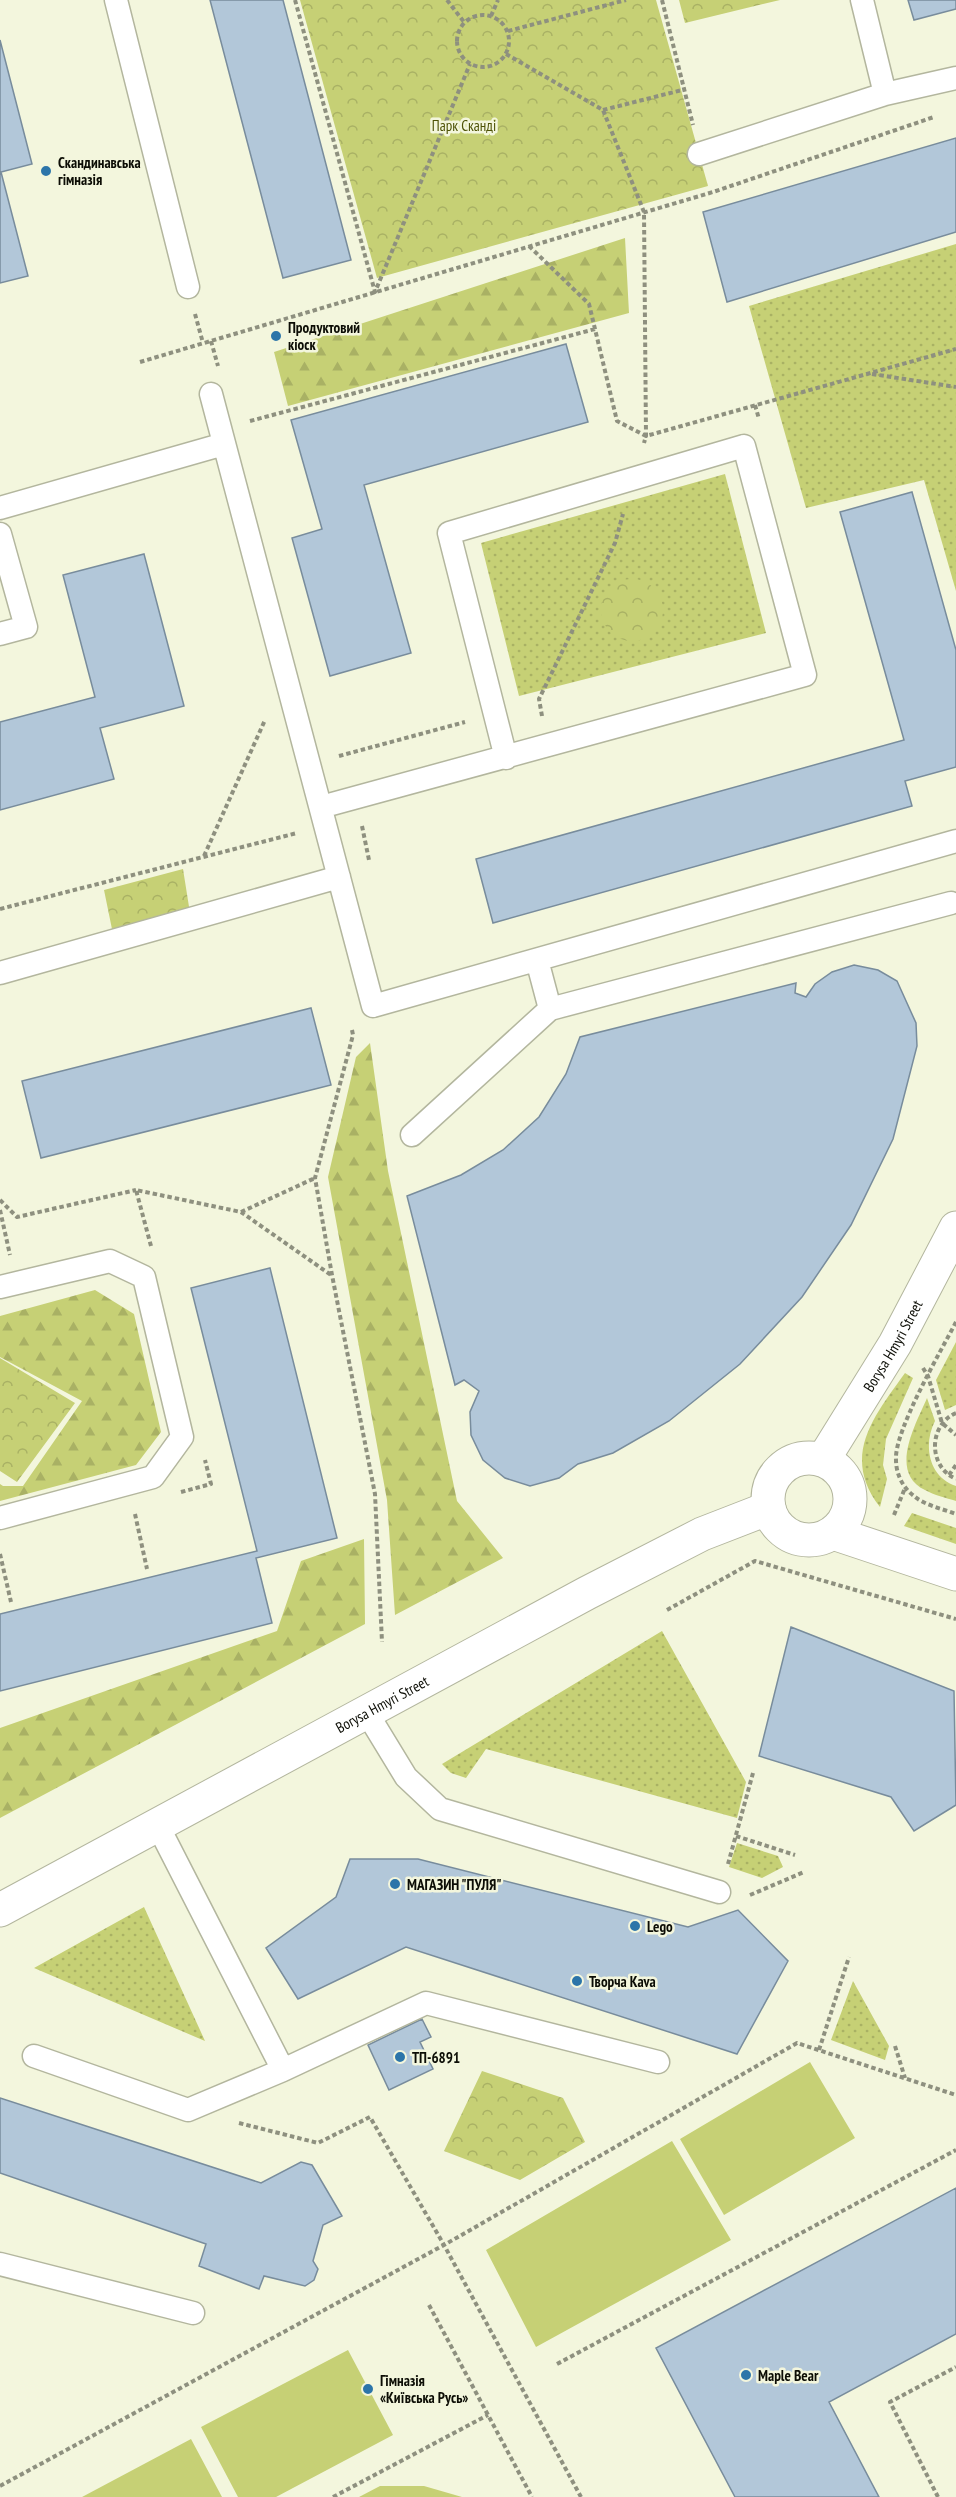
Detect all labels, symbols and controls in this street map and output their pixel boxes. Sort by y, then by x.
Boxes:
park label: Парк Сканді [432,116,496,135]
place label: Скандинавська гімназія [58,153,141,189]
marker: Скандинавська гімназія [39,164,53,178]
place label: Продуктовий кіоск [288,318,360,354]
marker: Продуктовий кіоск [269,329,283,343]
street label: Borysa Hmyri Street [859,1296,926,1395]
street label: Borysa Hmyri Street [332,1671,432,1737]
place label: МАГАЗИН "ПУЛЯ" [407,1875,502,1894]
marker: МАГАЗИН "ПУЛЯ" [388,1877,402,1891]
place label: Lego [647,1917,673,1936]
marker: Lego [628,1919,642,1933]
place label: Творча Kava [589,1972,656,1991]
marker: Творча Kava [570,1974,584,1988]
place label: ТП-6891 [412,2048,460,2067]
marker: ТП-6891 [393,2050,407,2064]
place label: Maple Bear [758,2366,819,2385]
marker: Maple Bear [739,2368,753,2382]
place label: Гімназія «Київська Русь» [380,2371,468,2407]
marker: Гімназія «Київська Русь» [361,2382,375,2396]

